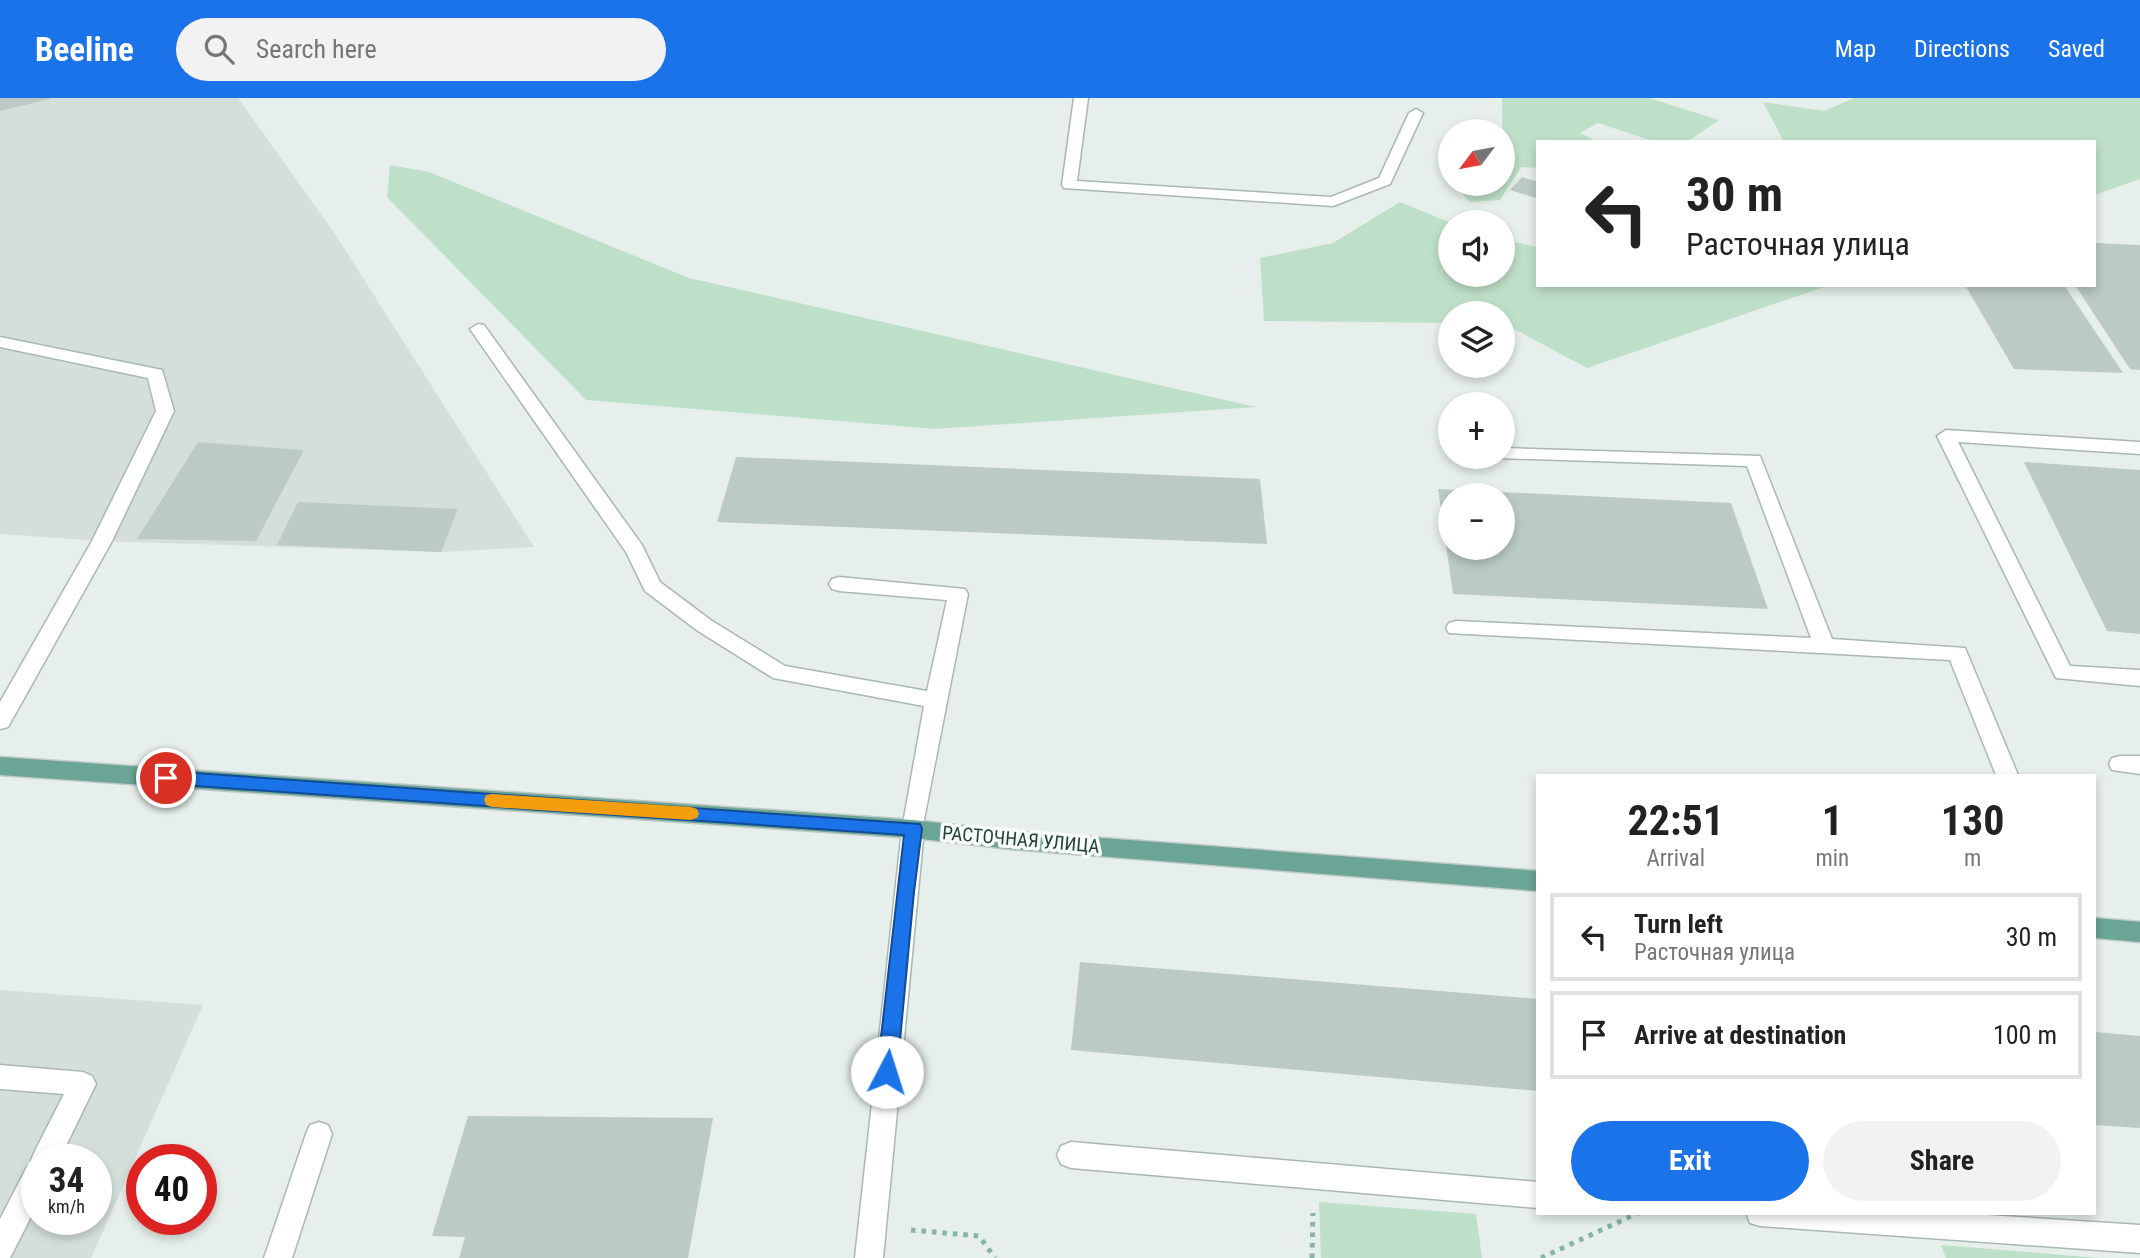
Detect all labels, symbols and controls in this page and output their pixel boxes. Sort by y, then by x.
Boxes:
search box [176,18,666,81]
text: Beeline [35,30,134,69]
icon: search [200,30,238,68]
text: Search here [256,34,377,64]
text: Map [1835,35,1876,63]
text: Directions [1914,35,2010,63]
text: Saved [2048,35,2105,63]
north arrow [1438,119,1516,196]
map controls [1438,119,1515,560]
text: 30 m [1686,166,1783,223]
icon: left [1571,168,1662,259]
button: sound [1438,210,1515,287]
text: Расточная улица [1686,225,1910,263]
button: layers [1438,301,1515,378]
button: + [1438,392,1515,469]
button: − [1438,483,1515,560]
pin [136,748,196,808]
icon: arrive [147,759,185,797]
text: 22:51 [1628,796,1724,845]
text: 1 [1822,796,1843,845]
text: 130 [1941,796,2004,845]
street label: РАСТОЧНАЯ УЛИЦА [941,821,1101,858]
text: Arrival [1646,845,1705,872]
text: min [1815,845,1849,872]
text: m [1964,845,1981,872]
text: Turn left [1634,909,1723,939]
icon: left [1575,918,1613,956]
text: 30 m [2006,922,2057,952]
text: Расточная улица [1634,939,1795,966]
icon: arrive [1575,1016,1613,1054]
text: Arrive at destination [1634,1020,1846,1050]
text: 100 m [1993,1020,2057,1050]
position arrow [850,1035,924,1109]
button: Exit [1571,1121,1809,1201]
button: Share [1823,1121,2061,1201]
speed limit sign: 40 [126,1144,217,1235]
text: 34 [49,1160,84,1201]
text: km/h [48,1196,85,1217]

